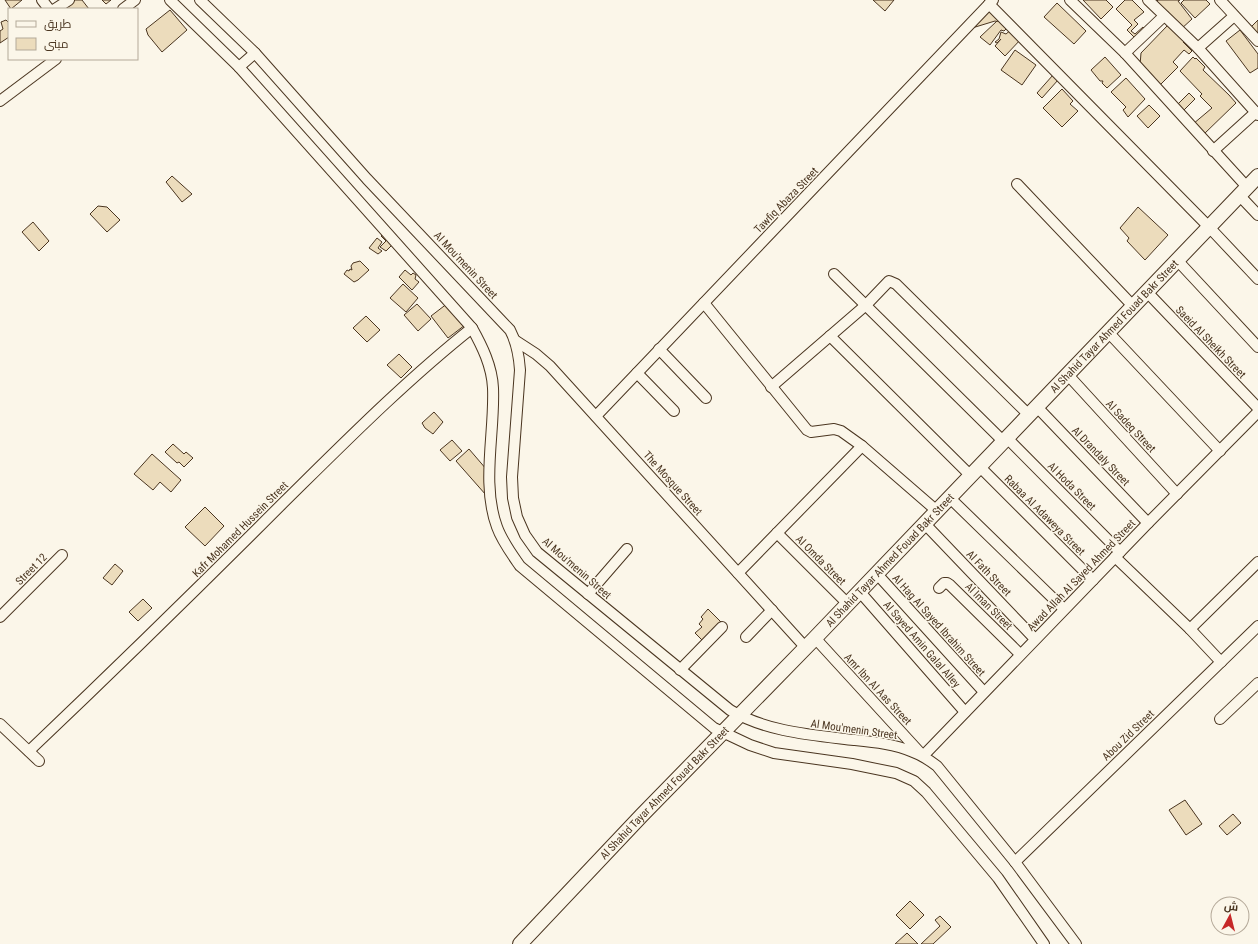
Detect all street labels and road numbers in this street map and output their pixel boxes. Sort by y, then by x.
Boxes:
street label: Tawfiq Abaza Street [752,165,821,236]
street label: Al Mou'menin Street [431,229,500,302]
street label: Al Shahid Tayar Ahmed Fouad Bakr Street [1047,257,1181,396]
street label: Saeid Al Sheikh Street [1173,304,1248,381]
street label: Al Sadeq Street [1103,397,1158,455]
street label: Al Drandaly Street [1069,424,1132,489]
street label: The Mosque Street [640,449,705,518]
street label: Al Hoda Street [1045,460,1098,513]
street label: Rabaa Al Adaweya Street [1002,472,1088,558]
street label: Kafr Mohamed Hussein Street [190,479,291,580]
street label: Al Shahid Tayar Ahmed Fouad Bakr Street [823,491,957,630]
street label: Awad Allah Al Sayed Ahmed Street [1025,517,1138,634]
street label: Al Omda Street [793,533,848,588]
street label: Al Mou'menin Street [539,535,614,602]
street label: Al Fath Street [964,548,1014,599]
street label: Street 12 [13,551,50,588]
street label: Al Hag Al Sayed Ibrahim Street [890,572,988,679]
street label: Al Iman Street [962,580,1015,633]
street label: Al Sayed Amin Galal Alley [880,598,963,691]
street label: Amr Ibn Al Aas Street [841,651,914,728]
street label: Abou Zid Street [1100,707,1157,763]
street label: Al Mou'menin Street [810,717,898,742]
street label: Al Shahid Tayar Ahmed Fouad Bakr Street [597,724,732,862]

